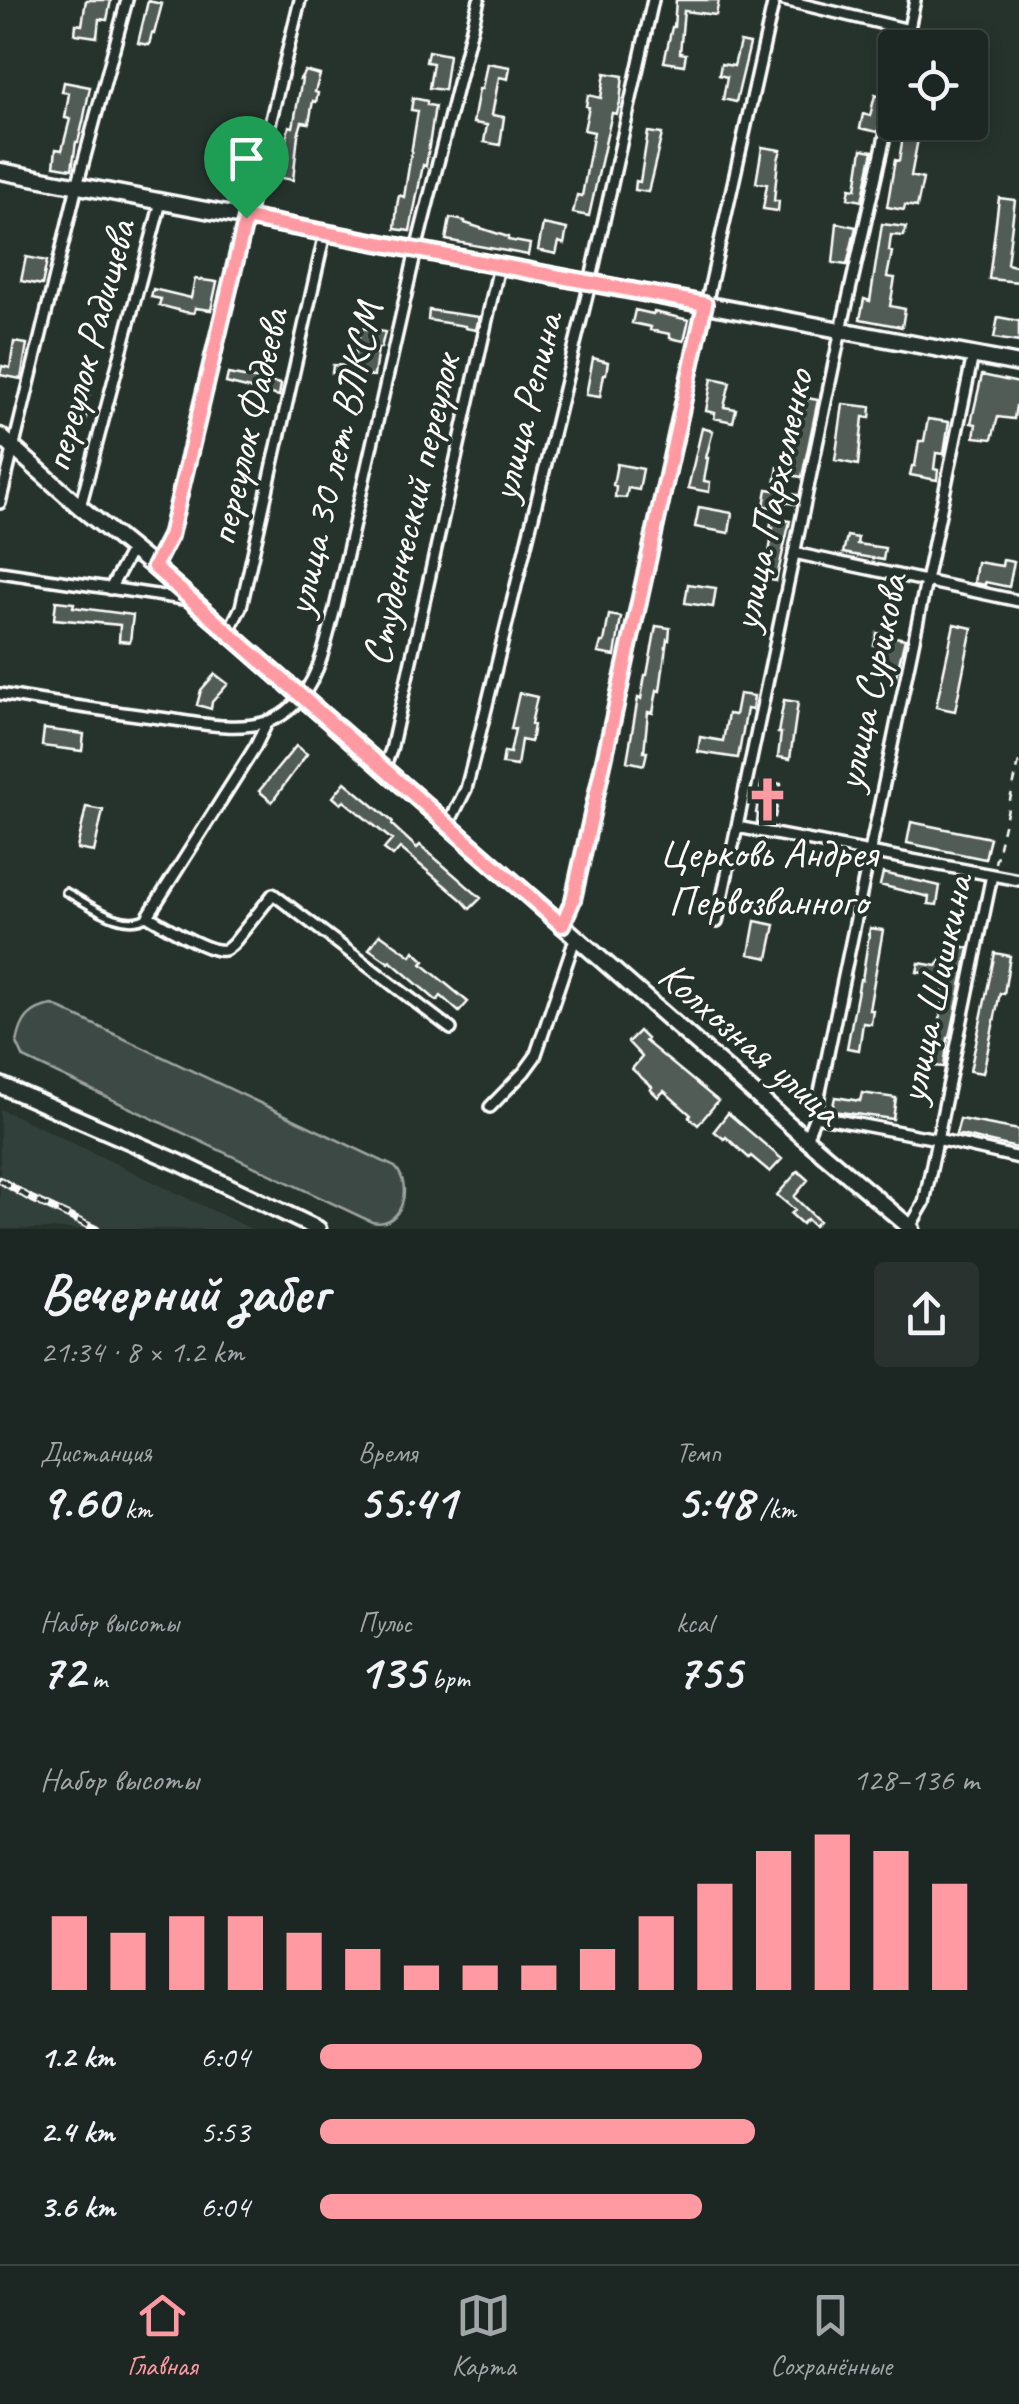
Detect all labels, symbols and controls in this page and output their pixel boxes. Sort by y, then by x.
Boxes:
map controls [878,30,988,140]
button: locate [878,30,988,140]
pin [204,116,289,219]
icon: arrive [219,131,274,186]
street label: переулок Радищева [30,211,149,478]
street label: улица 30 лет ВЛКСМ [272,295,396,623]
street label: переулок Фадеева [195,300,302,550]
street label: улица Репина [476,304,576,509]
street label: Студенческий переулок [349,346,473,671]
street label: улица Пархоменко [718,363,826,638]
street label: улица Сурикова [822,567,920,798]
church icon: Церковь Андрея Первозванного [744,775,792,823]
place label: Церковь Андрея Первозванного [659,827,880,928]
street label: улица Шишкина [884,867,986,1111]
street label: Колхозная улица [648,949,854,1139]
text: Вечерний забег [40,1258,328,1328]
button: share [874,1262,979,1367]
text: 21:34 · 8 × 1.2 km [40,1331,244,1372]
text: Дистанция [40,1435,152,1470]
text: Время [358,1435,417,1470]
text: Темп [676,1435,721,1470]
text: 9.60 [40,1470,118,1533]
text: 55:41 [358,1470,456,1533]
text: 5:48 [676,1470,753,1533]
text: km [118,1491,152,1526]
text: /km [753,1491,796,1526]
text: Набор высоты [40,1605,179,1640]
text: Пульс [358,1605,412,1640]
text: kcal [676,1605,713,1640]
text: 72 [40,1640,85,1703]
text: 135 [358,1640,425,1703]
text: 755 [676,1640,742,1703]
text: m [85,1661,107,1696]
text: bpm [425,1661,470,1696]
text: Набор высоты [40,1759,199,1800]
text: 128–136 m [853,1759,979,1800]
text: 1.2 km [40,2036,114,2077]
text: 6:04 [200,2036,250,2077]
text: 2.4 km [40,2111,114,2152]
text: 5:53 [200,2111,250,2152]
text: 3.6 km [40,2186,115,2227]
text: 6:04 [200,2186,250,2227]
tab: Главная [127,2288,197,2383]
tab: Карта [452,2288,516,2383]
tab: Сохранённые [770,2288,892,2383]

